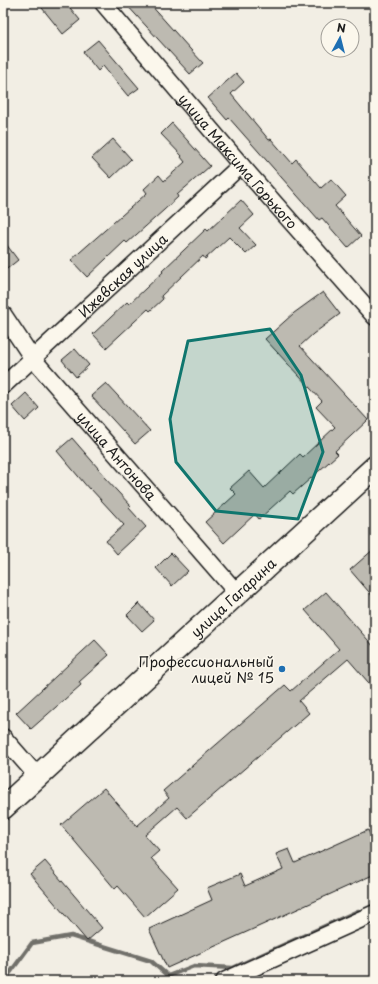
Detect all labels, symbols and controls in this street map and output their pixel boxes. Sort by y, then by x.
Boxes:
north arrow [320,18,360,58]
text: N [336,19,347,37]
street label: улица Максима Горького [174,89,303,233]
street label: Ижевская улица [73,228,172,322]
street label: улица Антонова [72,406,162,505]
street label: улица Гагарина [186,552,281,642]
place label: Профессиональный лицей № 15 [138,651,274,688]
marker: Профессиональный лицей № 15 [277,664,287,674]

